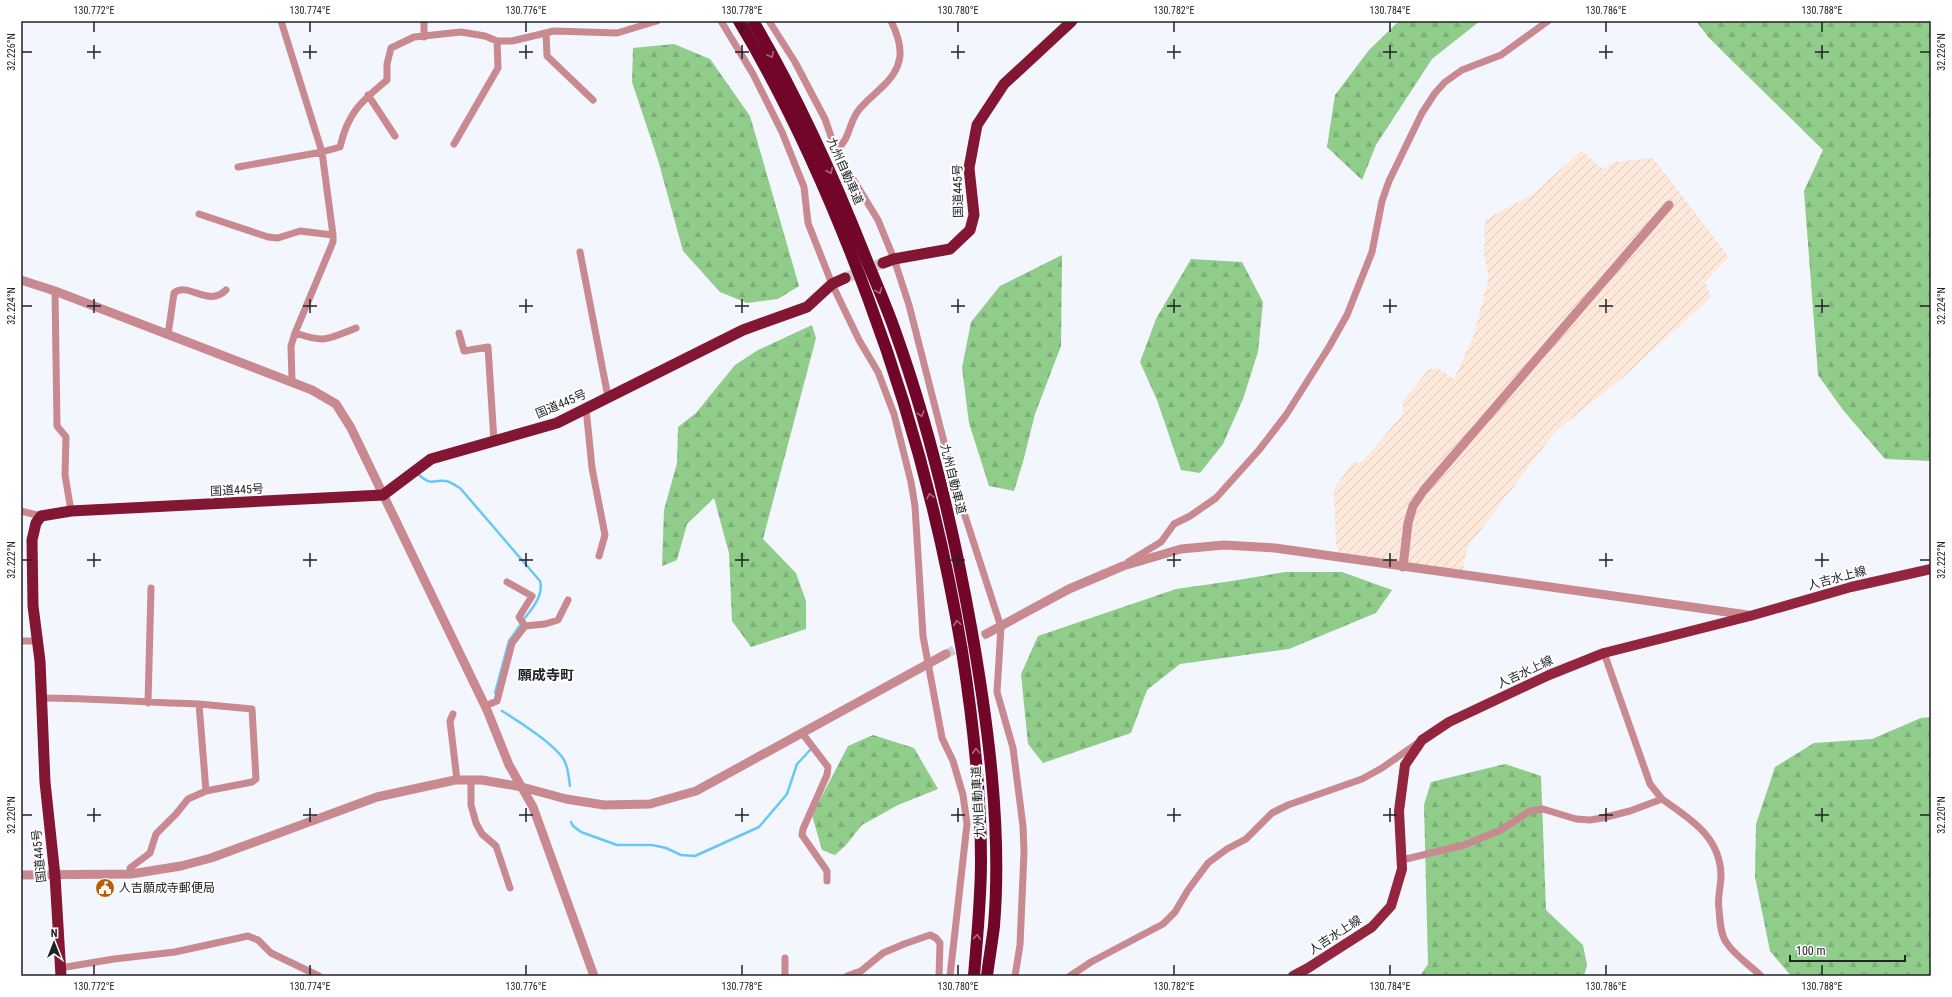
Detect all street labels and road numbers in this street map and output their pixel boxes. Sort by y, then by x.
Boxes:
street label: 九州自動車道 [824,135,866,207]
street label: 国道445号 [951,164,965,218]
street label: 国道445号 [534,387,588,421]
street label: 九州自動車道 [937,442,969,516]
street label: 国道445号 [210,482,264,498]
street label: 人吉水上線 [1806,563,1868,593]
street label: 人吉水上線 [1495,653,1555,691]
street label: 九州自動車道 [969,766,987,838]
street label: 国道445号 [29,829,49,883]
street label: 人吉水上線 [1306,913,1364,957]

